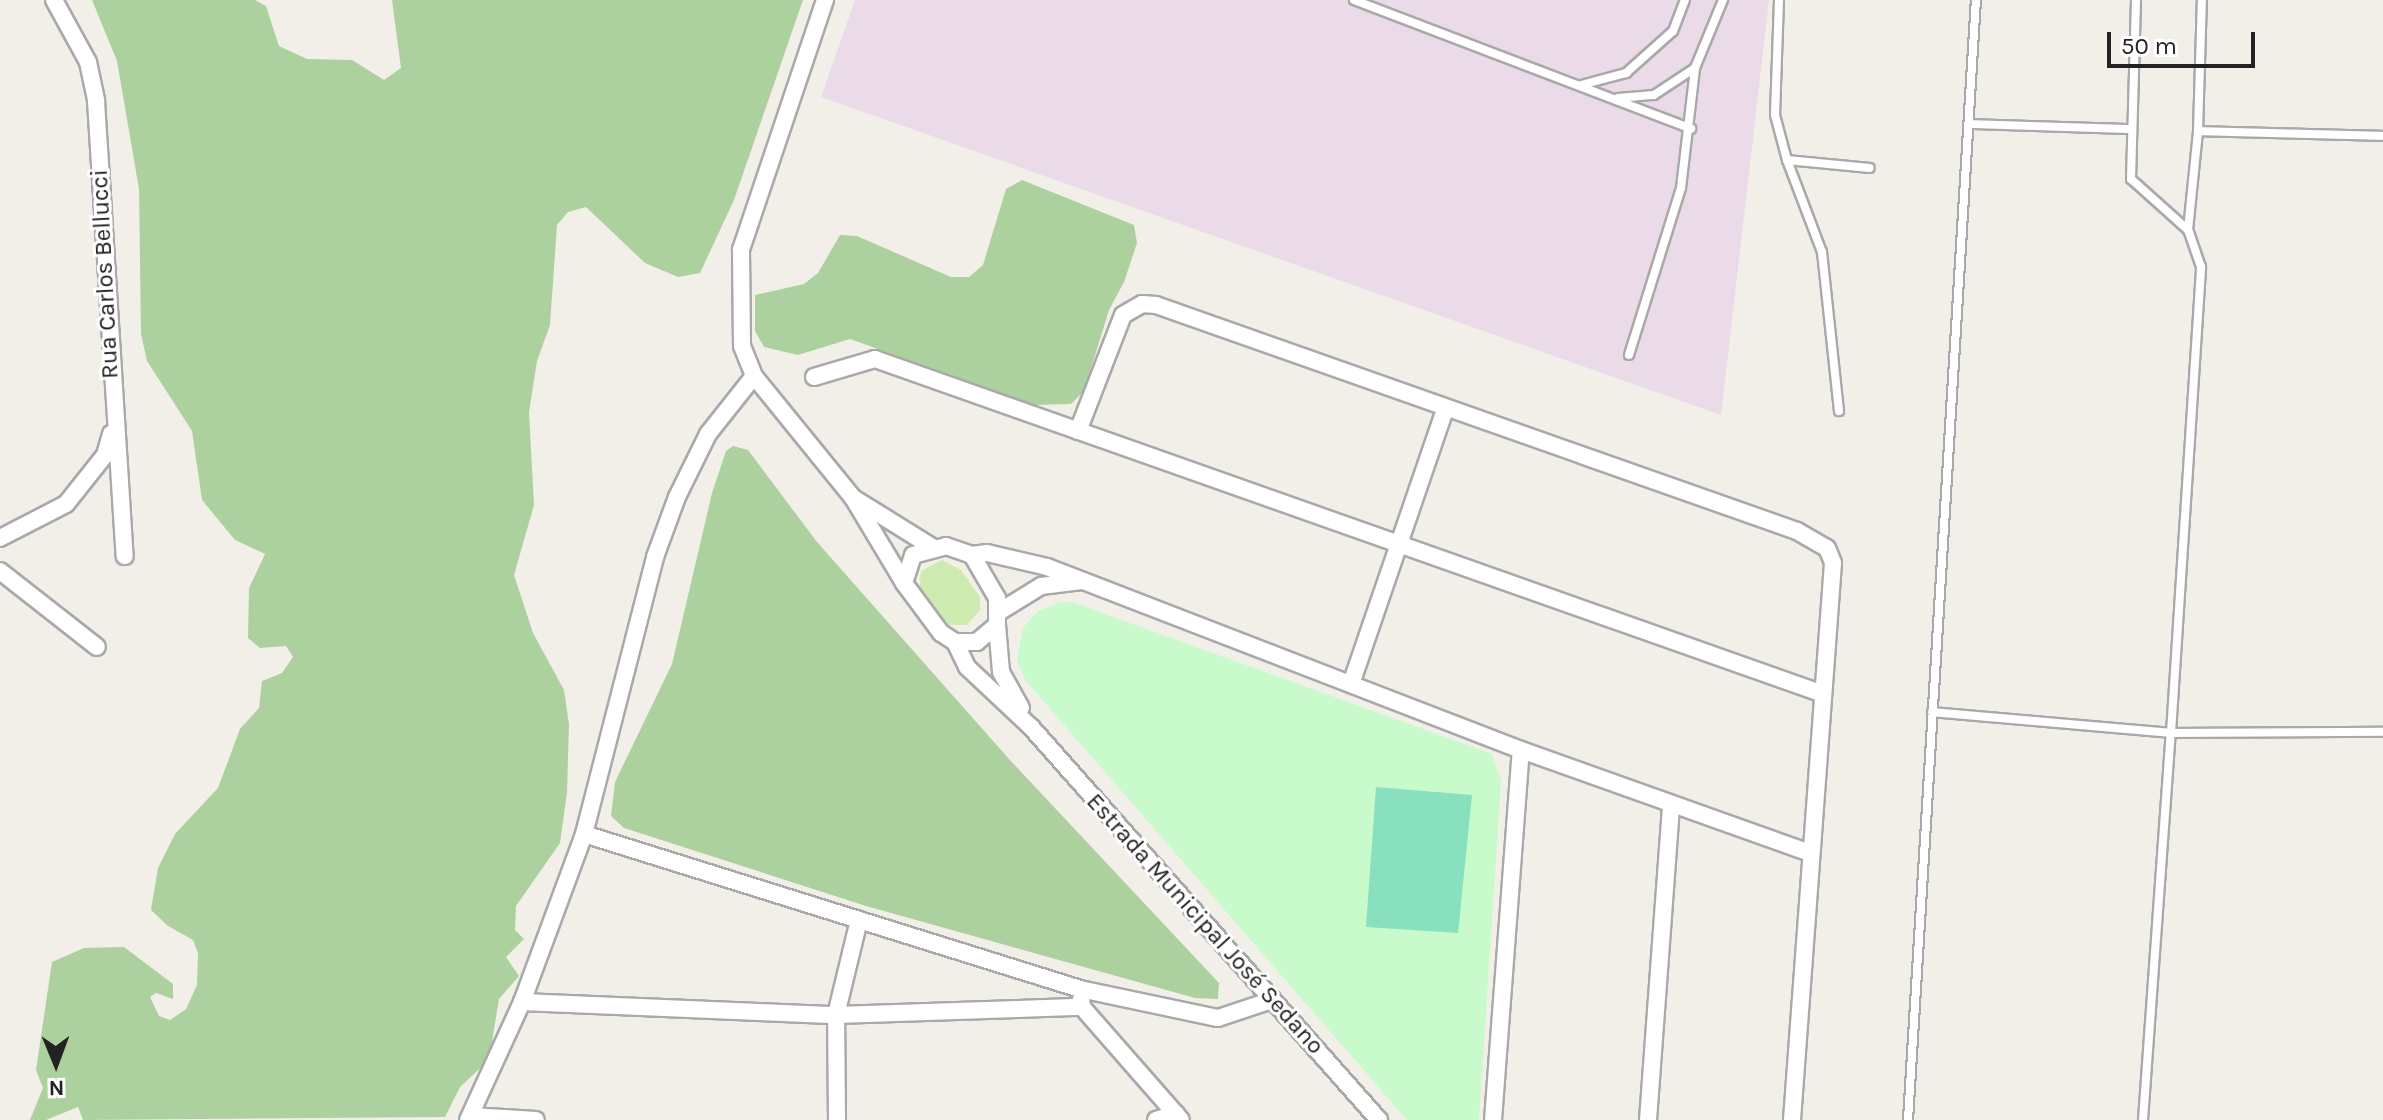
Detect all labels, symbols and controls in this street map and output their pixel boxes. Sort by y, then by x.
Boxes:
scale bar [2111,16,2259,66]
text: 50 m [2121,32,2177,60]
street label: Rua Carlos Bellucci [85,168,125,380]
street label: Estrada Municipal José Sedano [1080,788,1330,1060]
north arrow [16,1024,96,1104]
text: N [48,1075,65,1101]

